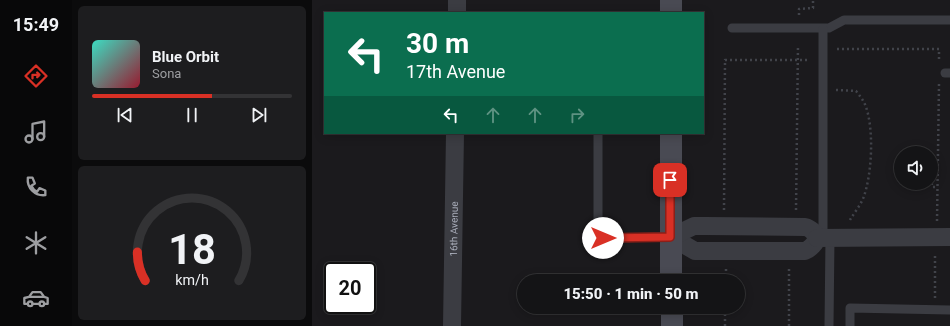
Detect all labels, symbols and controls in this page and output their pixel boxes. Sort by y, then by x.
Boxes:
text: 15:49 [13,14,59,35]
text: 30 m [406,27,469,60]
icon: left [340,28,392,80]
text: Blue Orbit [152,48,219,66]
text: 17th Avenue [406,61,505,82]
icon: directions [22,62,50,90]
text: Sona [152,66,181,81]
icon: previous [114,104,136,126]
icon: pause [181,104,203,126]
icon: next [248,104,270,126]
icon: left [440,104,462,126]
icon: ahead [482,104,504,126]
icon: ahead [524,104,546,126]
icon: right [566,104,588,126]
icon: music [22,118,50,146]
map controls [894,146,938,190]
button: sound [894,146,938,190]
pin [653,163,687,197]
icon: arrive [659,169,681,191]
icon: phone [22,173,50,201]
street label: 16th Avenue [448,201,459,257]
position arrow [582,217,624,259]
text: 18 [168,225,216,274]
icon: climate [22,229,50,257]
speed limit sign: 20 [324,262,376,314]
text: km/h [175,272,209,288]
icon: car [22,284,50,312]
text: 15:50 · 1 min · 50 m [563,285,699,303]

